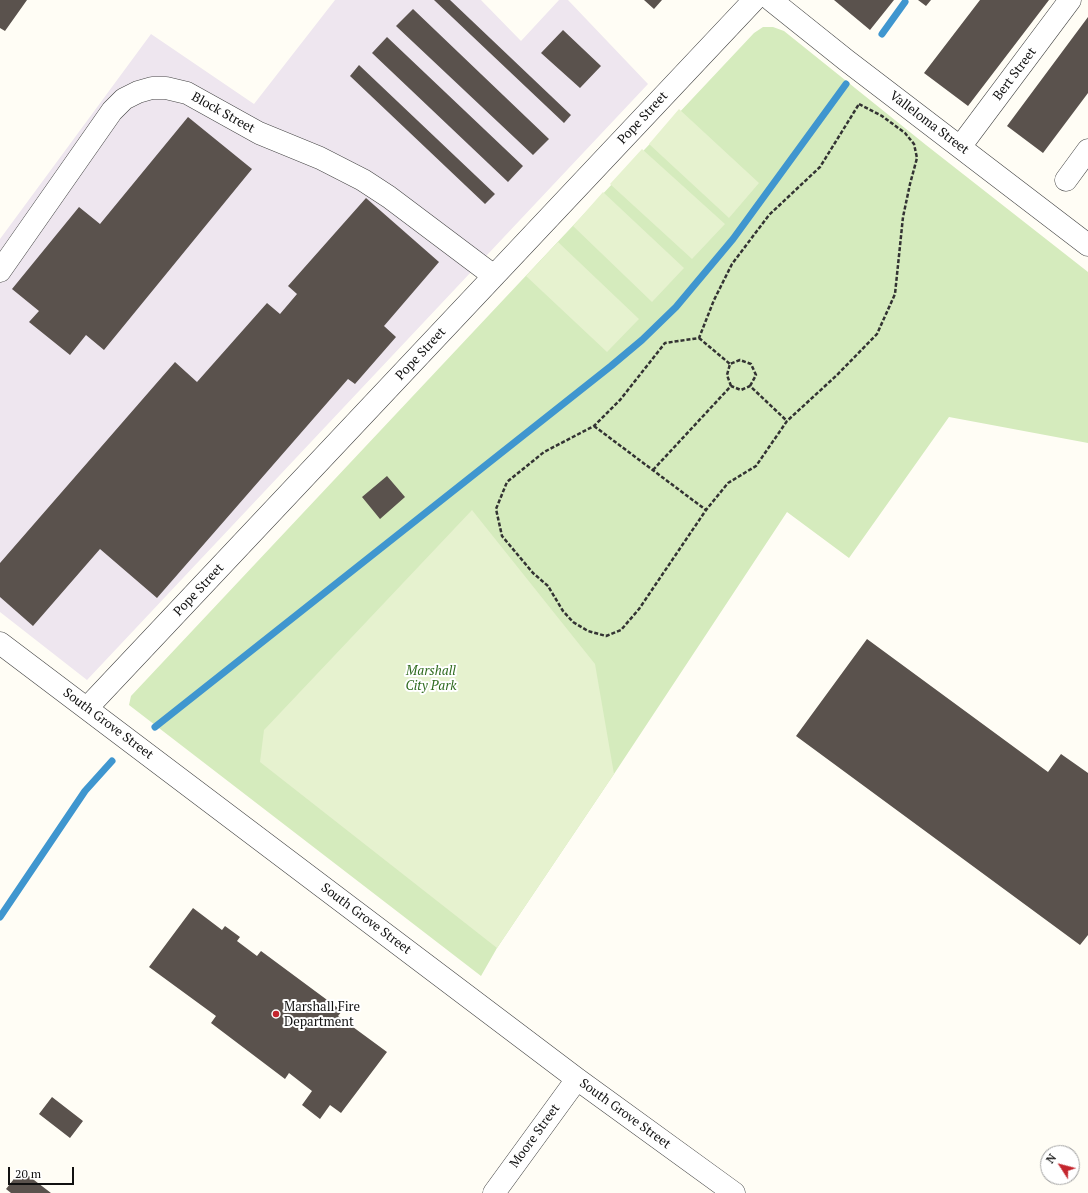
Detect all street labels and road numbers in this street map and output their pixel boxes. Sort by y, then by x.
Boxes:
street label: Bert Street [990,44,1040,104]
street label: Pope Street [615,88,671,148]
street label: Valleloma Street [886,88,972,158]
street label: Block Street [189,89,257,137]
street label: Pope Street [393,324,449,384]
street label: Pope Street [171,560,227,620]
street label: South Grove Street [60,685,156,763]
street label: South Grove Street [318,880,414,958]
street label: South Grove Street [576,1076,674,1152]
street label: Moore Street [507,1101,563,1171]

